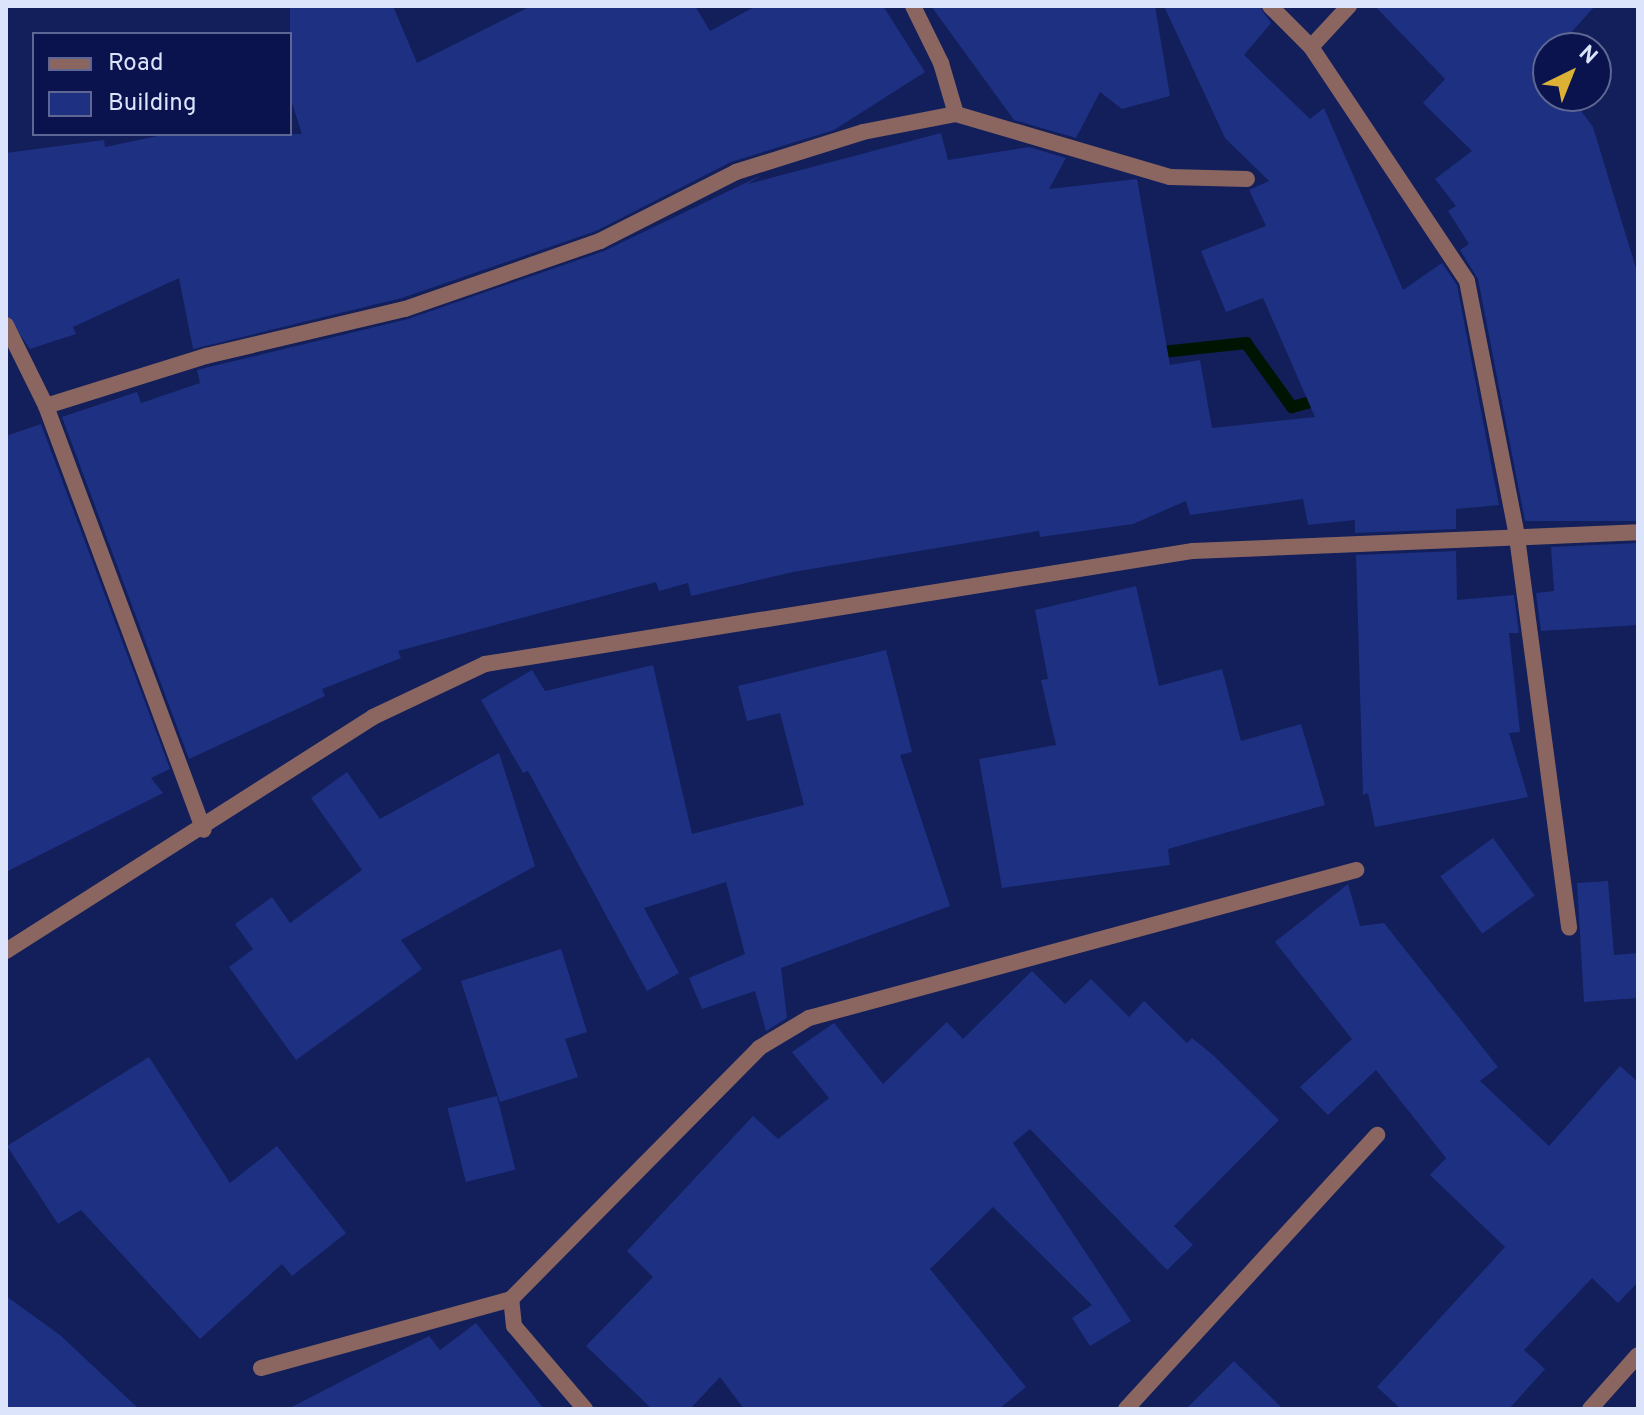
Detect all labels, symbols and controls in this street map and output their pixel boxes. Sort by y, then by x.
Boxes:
legend [32,32,292,136]
north arrow [1532,32,1612,112]
text: N [1572,40,1602,71]
text: Road [108,49,164,79]
text: Building [108,89,197,119]

